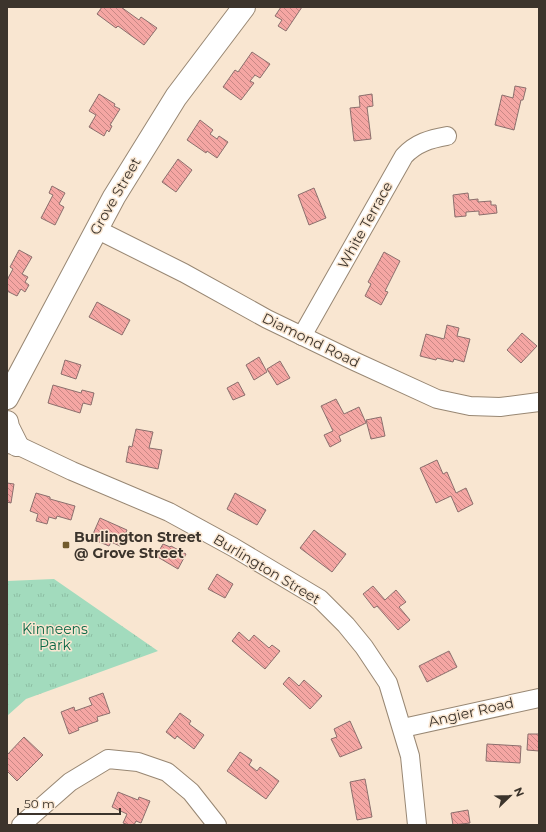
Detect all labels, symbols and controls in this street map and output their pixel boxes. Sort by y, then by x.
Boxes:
street label: Grove Street [86,154,145,238]
street label: White Terrace [334,178,396,272]
street label: Diamond Road [259,309,363,371]
place label: Burlington Street @ Grove Street [74,528,202,562]
street label: Burlington Street [210,530,324,608]
marker: Burlington Street @ Grove Street [61,540,71,550]
park label: Kinneens Park [22,620,88,654]
street label: Angier Road [426,693,516,731]
north arrow [490,776,530,816]
text: N [511,785,527,799]
scale bar [18,790,120,816]
text: 50 m [24,796,55,811]

